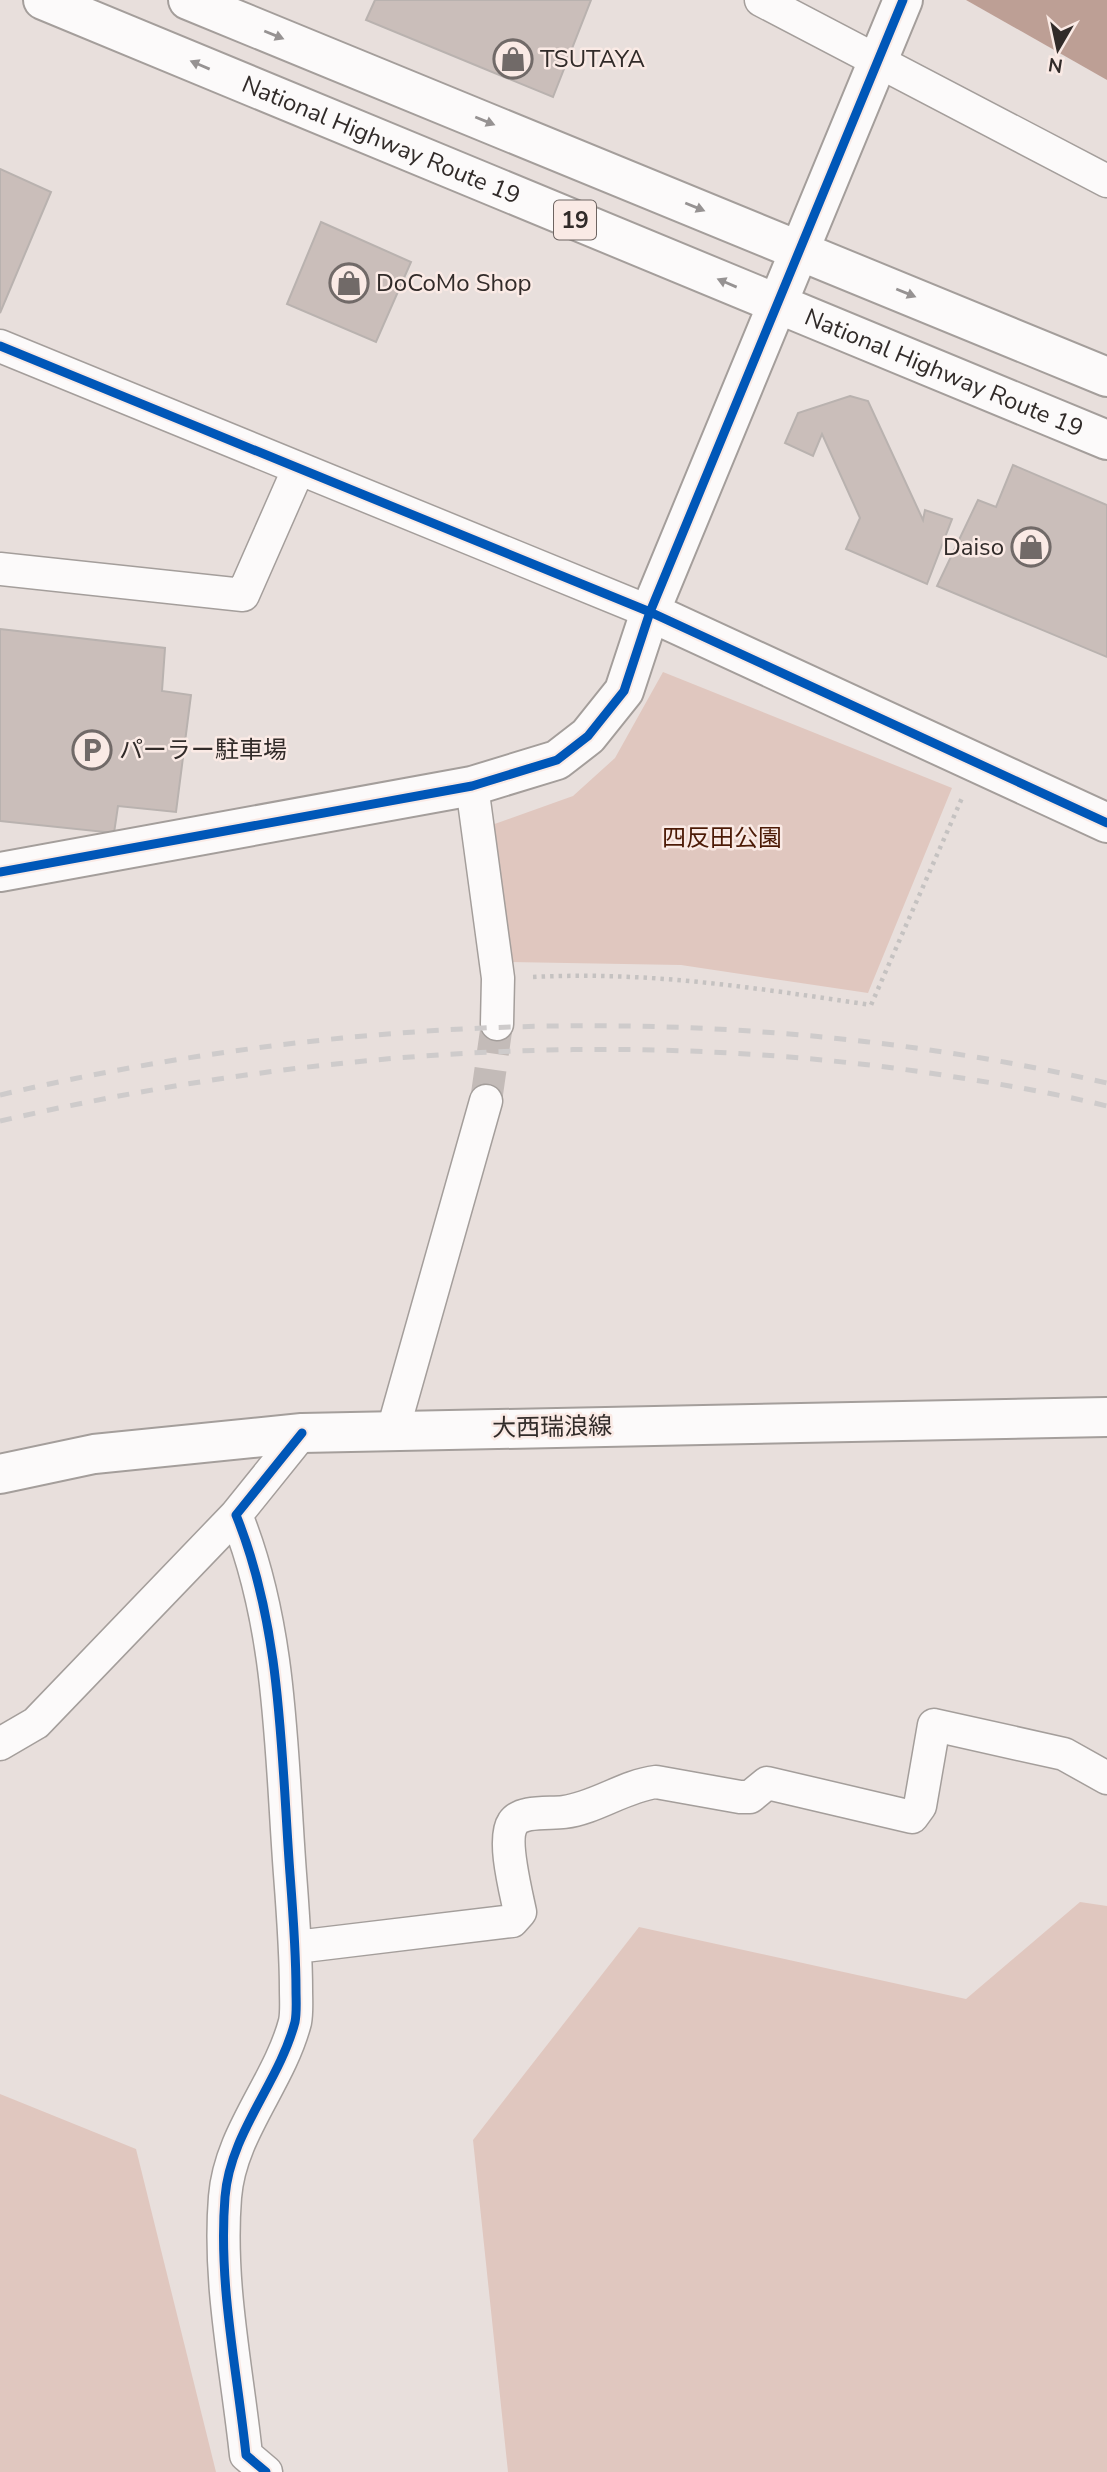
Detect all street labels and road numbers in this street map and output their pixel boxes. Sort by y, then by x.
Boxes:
street label: National Highway Route 19 [237,68,525,212]
road number: 19 [554,200,596,240]
street label: National Highway Route 19 [800,301,1088,444]
street label: 大西瑞浪線 [492,1410,612,1444]

